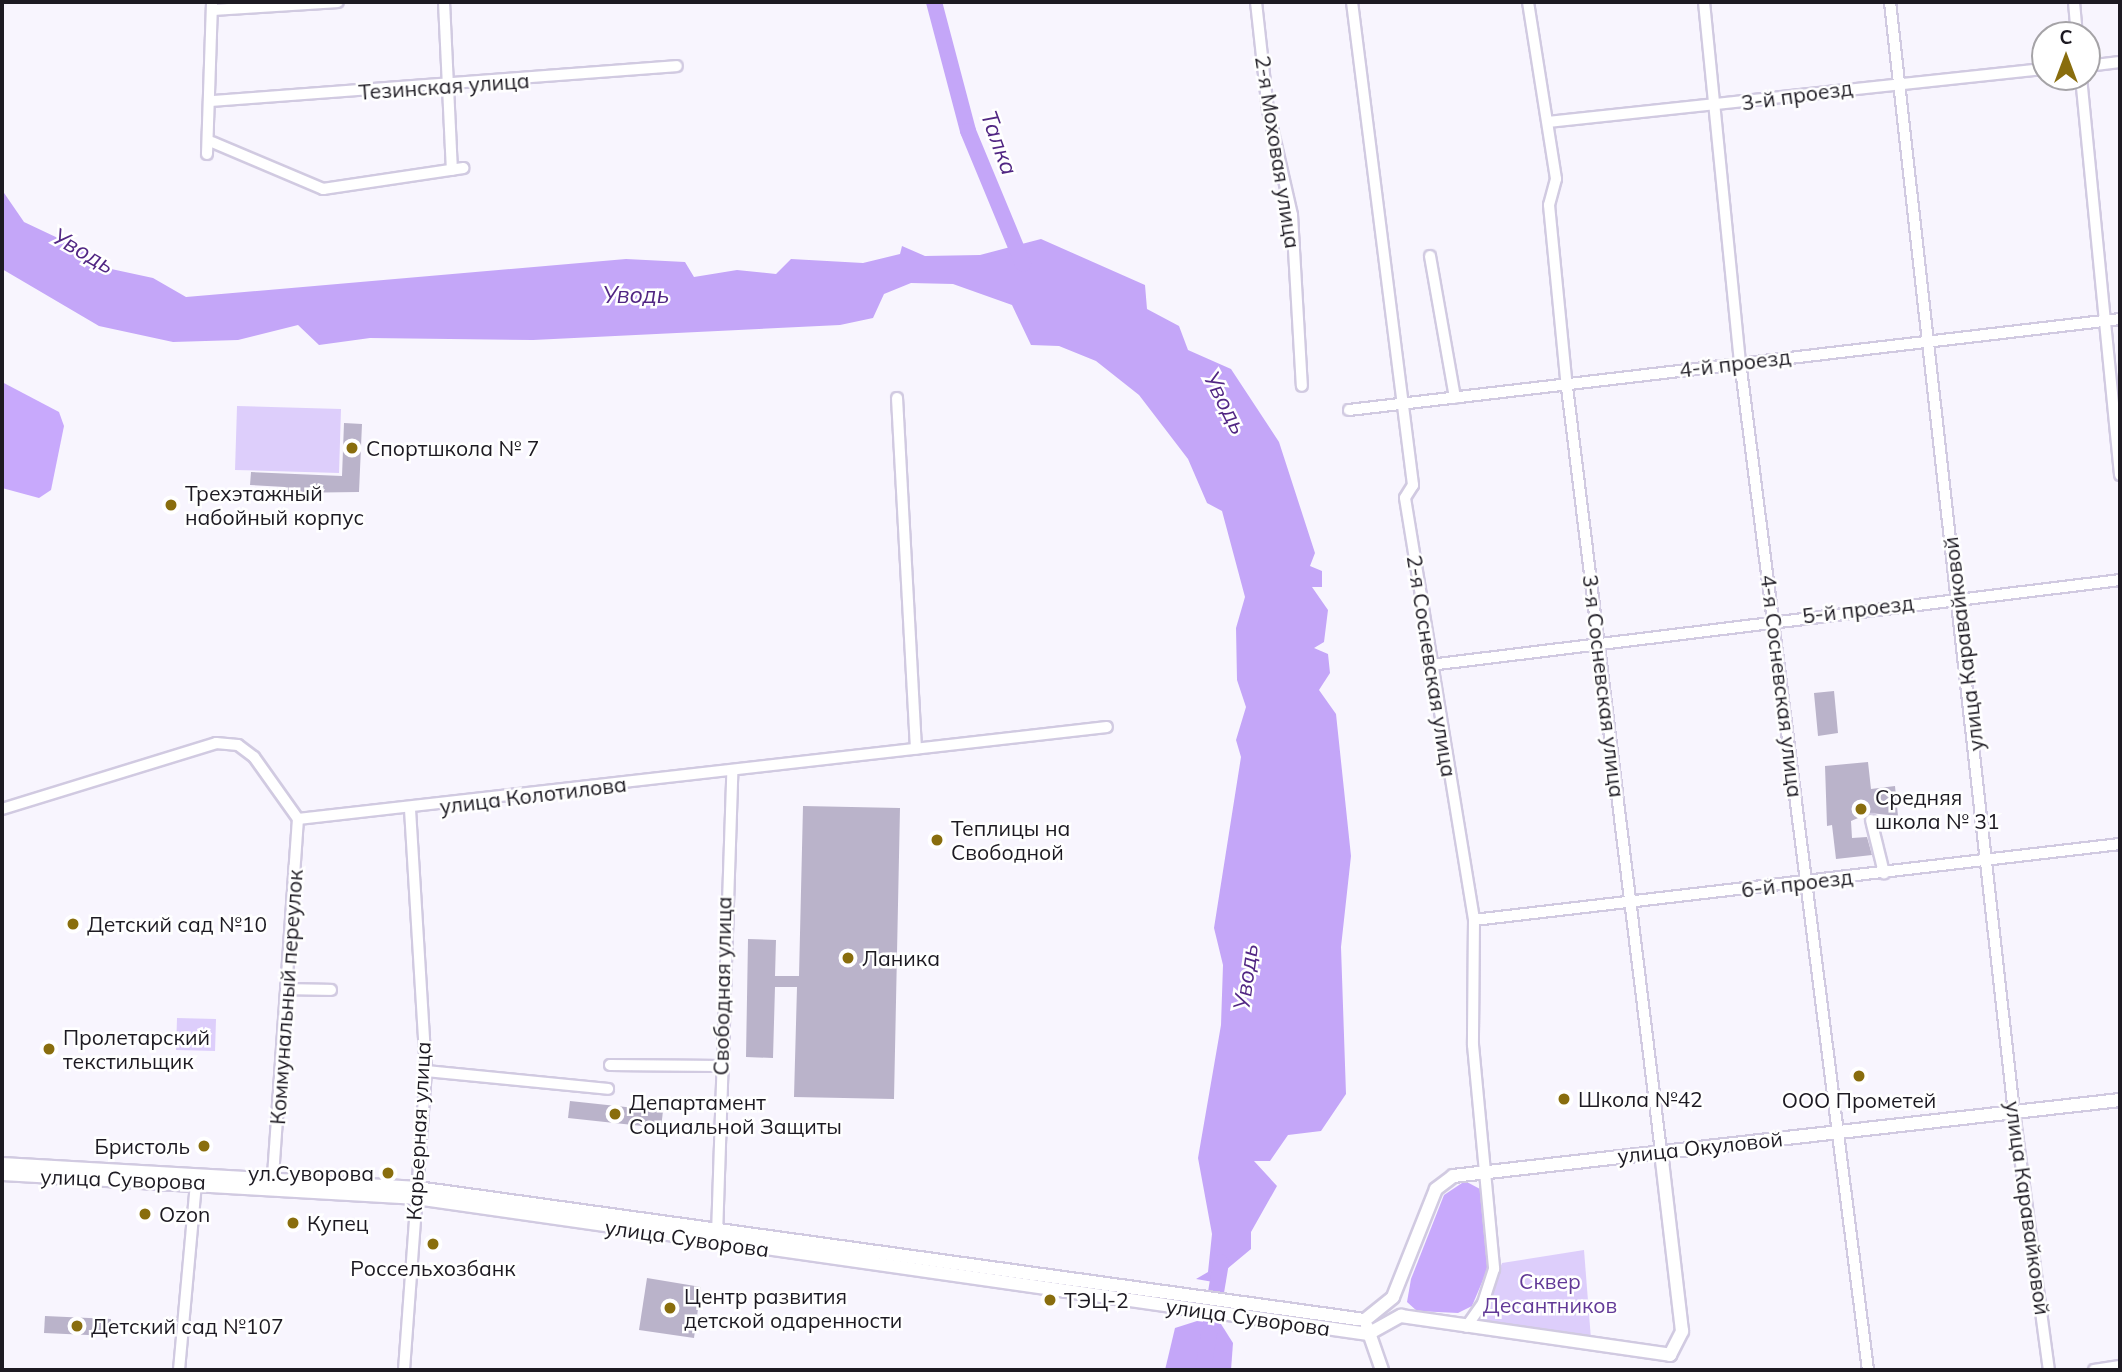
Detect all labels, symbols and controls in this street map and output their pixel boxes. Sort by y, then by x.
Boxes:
north arrow [2031,21,2101,91]
text: С [2059,25,2073,49]
street label: 2-я Моховая улица [1250,54,1306,250]
street label: Тезинская улица [358,67,530,105]
street label: 3-й проезд [1740,75,1854,115]
water label: Талка [975,107,1023,179]
water label: Уводь [47,222,119,280]
water label: Уводь [603,281,669,309]
street label: 4-й проезд [1678,344,1792,382]
water label: Уводь [1198,367,1252,439]
place label: Спортшкола № 7 [366,435,539,461]
marker: Спортшкола № 7 [344,440,360,456]
place label: Трехэтажный набойный корпус [185,480,364,530]
marker: Трехэтажный набойный корпус [163,497,179,513]
street label: улица Каравайковой [1937,535,1989,753]
street label: 2-я Сосневская улица [1402,553,1462,779]
street label: 3-я Сосневская улица [1578,573,1630,799]
street label: 4-я Сосневская улица [1756,573,1808,799]
street label: 5-й проезд [1801,590,1915,628]
street label: улица Колотилова [438,771,628,819]
place label: Средняя школа № 31 [1875,784,2000,834]
marker: Средняя школа № 31 [1853,801,1869,817]
place label: Теплицы на Свободной [951,815,1070,865]
marker: Теплицы на Свободной [929,832,945,848]
street label: 6-й проезд [1740,864,1854,902]
street label: Коммунальный переулок [265,868,307,1126]
street label: Свободная улица [708,896,736,1076]
place label: Детский сад №10 [87,911,267,937]
marker: Детский сад №10 [65,916,81,932]
water label: Уводь [1228,942,1264,1012]
place label: Ланика [862,945,940,971]
marker: Ланика [840,950,856,966]
place label: Пролетарский текстильщик [63,1024,210,1074]
marker: Пролетарский текстильщик [41,1041,57,1057]
street label: Карьерная улица [401,1041,435,1221]
marker: ООО Прометей [1851,1068,1867,1084]
place label: Школа №42 [1578,1086,1703,1112]
place label: ООО Прометей [1782,1087,1936,1113]
place label: Департамент Социальной Защиты [629,1089,842,1139]
marker: Школа №42 [1556,1091,1572,1107]
street label: улица Каравайковой [2001,1099,2055,1317]
marker: Департамент Социальной Защиты [607,1106,623,1122]
street label: улица Окуловой [1616,1126,1784,1168]
place label: Бристоль [95,1133,190,1159]
marker: Бристоль [196,1138,212,1154]
place label: ул.Суворова [248,1160,374,1186]
street label: улица Суворова [40,1164,206,1194]
marker: ул.Суворова [380,1165,396,1181]
place label: Ozon [159,1201,210,1227]
marker: Ozon [137,1206,153,1222]
place label: Купец [307,1210,369,1236]
street label: улица Суворова [603,1214,771,1262]
marker: Купец [285,1215,301,1231]
marker: Россельхозбанк [425,1236,441,1252]
place label: Россельхозбанк [350,1255,516,1281]
park label: Сквер Десантников [1483,1268,1617,1318]
place label: Центр развития детской одаренности [684,1283,902,1333]
place label: ТЭЦ-2 [1064,1287,1129,1313]
marker: ТЭЦ-2 [1042,1292,1058,1308]
street label: улица Суворова [1164,1293,1332,1341]
marker: Центр развития детской одаренности [662,1300,678,1316]
place label: Детский сад №107 [91,1313,284,1339]
marker: Детский сад №107 [69,1318,85,1334]

